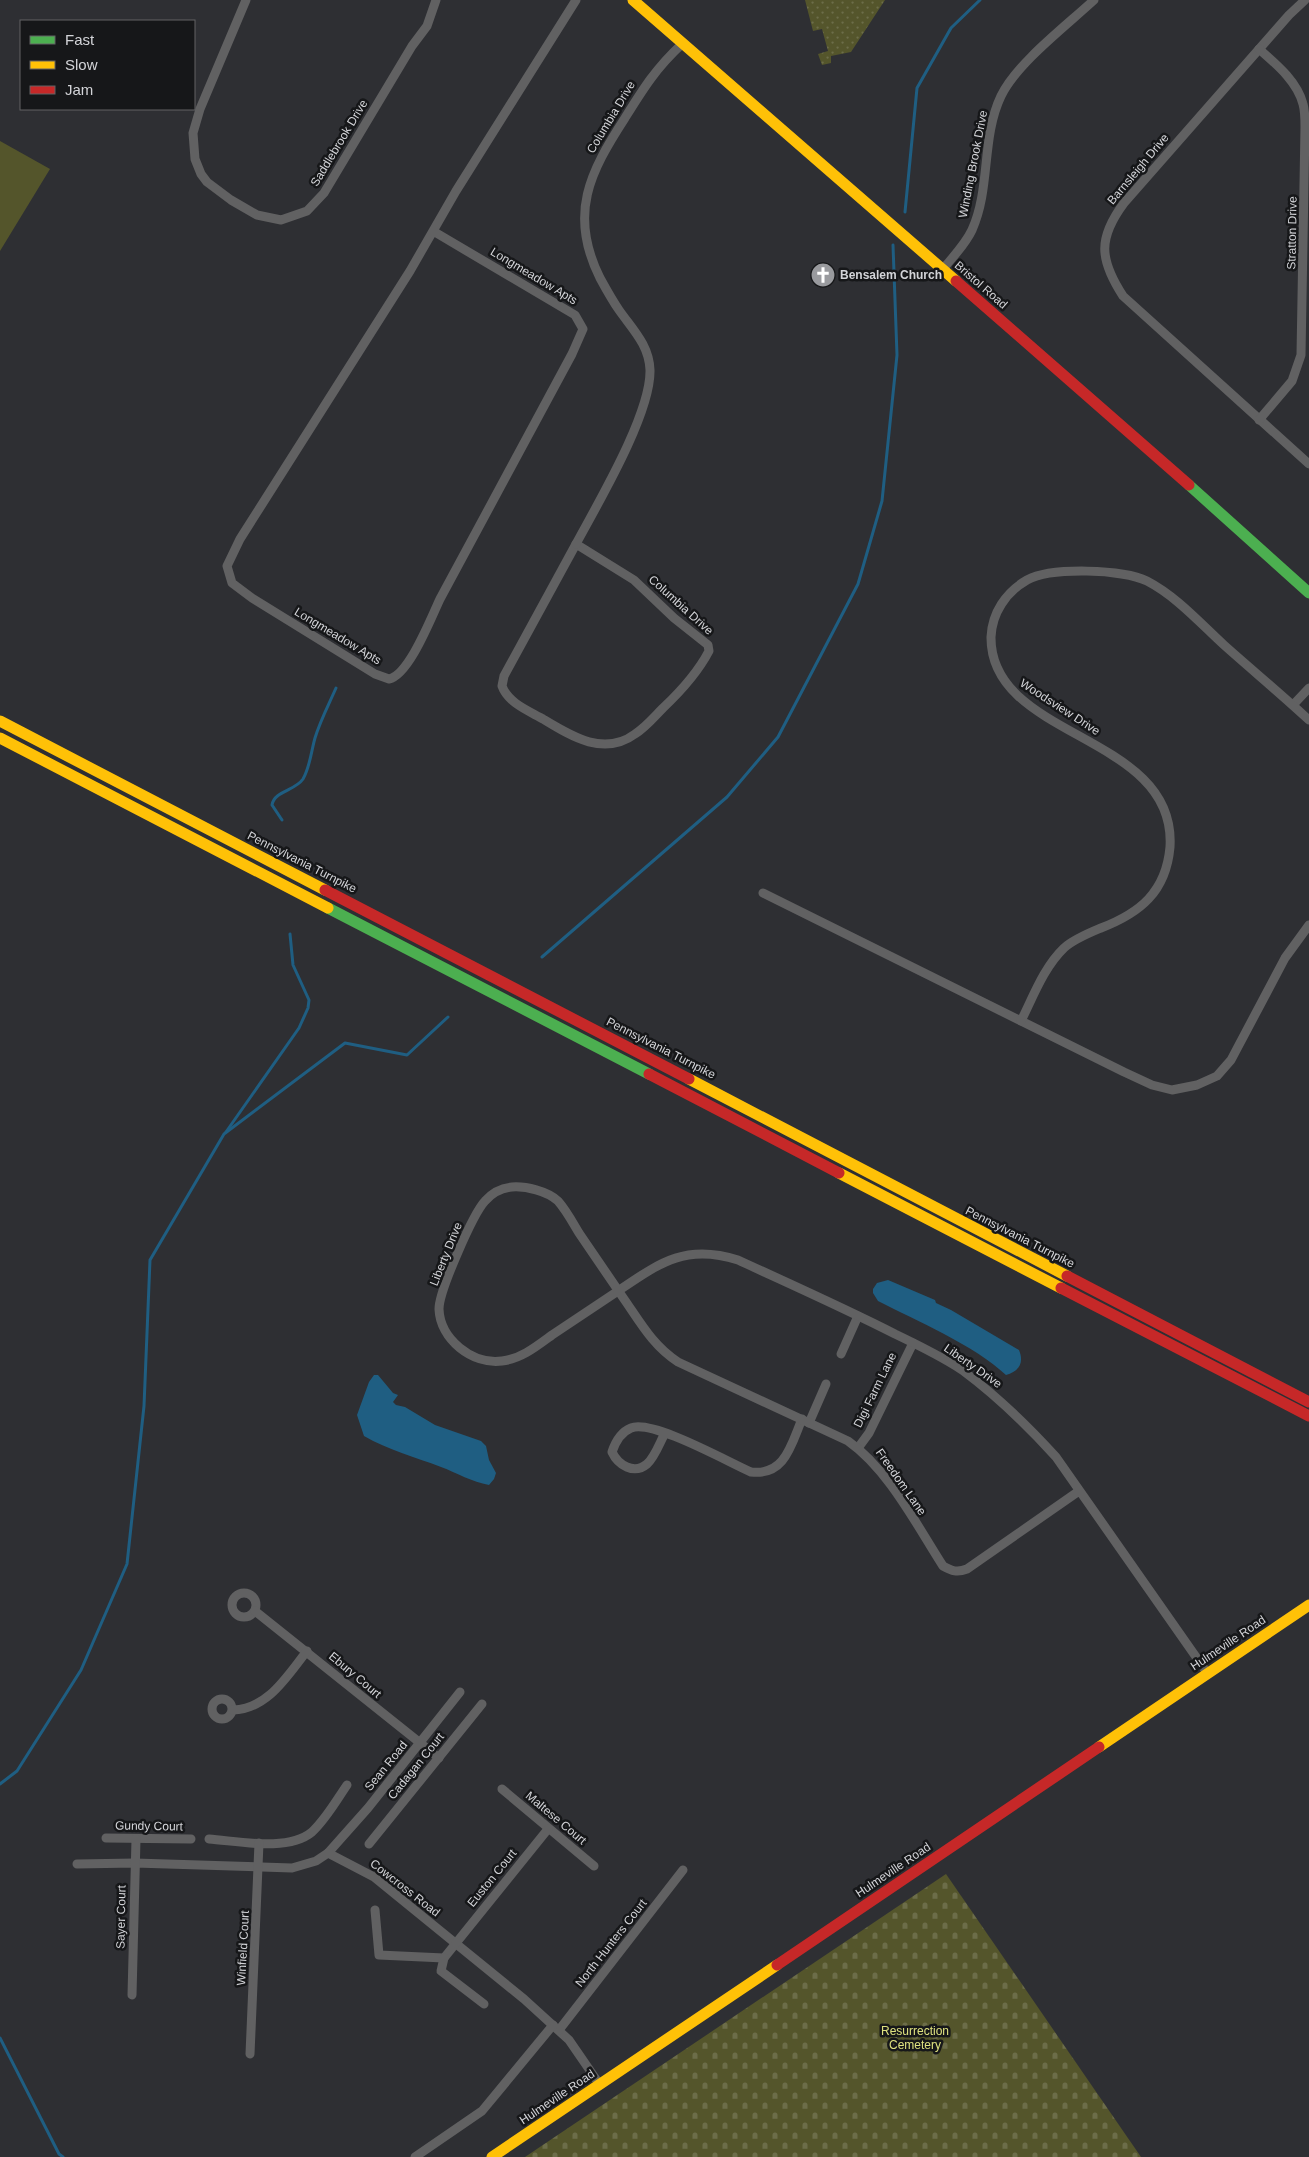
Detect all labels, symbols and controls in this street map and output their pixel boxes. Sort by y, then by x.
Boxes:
legend [20,20,195,110]
text: Fast [65,31,95,48]
text: Slow [65,56,98,73]
street label: Columbia Drive [584,78,638,156]
text: Jam [65,81,93,98]
street label: Saddlebrook Drive [308,97,371,189]
street label: Winding Brook Drive [956,109,990,219]
street label: Barnsleigh Drive [1104,131,1172,207]
street label: Stratton Drive [1284,196,1300,270]
street label: Longmeadow Apts [488,245,580,307]
street label: Bristol Road [952,258,1010,312]
church icon: Bensalem Church [810,262,836,288]
place label: Bensalem Church [840,268,942,282]
street label: Columbia Drive [646,572,716,638]
street label: Longmeadow Apts [292,605,384,667]
street label: Woodsview Drive [1017,676,1103,738]
street label: Pennsylvania Turnpike [245,828,359,896]
street label: Pennsylvania Turnpike [604,1014,718,1082]
street label: Pennsylvania Turnpike [963,1203,1077,1271]
street label: Liberty Drive [427,1220,465,1288]
street label: Liberty Drive [941,1341,1005,1391]
street label: Digi Farm Lane [851,1350,899,1430]
street label: Freedom Lane [873,1446,929,1518]
street label: Hulmeville Road [1188,1613,1268,1673]
street label: Ebury Court [326,1649,385,1701]
street label: Cadagan Court [385,1729,447,1802]
street label: Sean Road [362,1738,410,1794]
street label: Maltese Court [523,1789,590,1848]
street label: Gundy Court [115,1818,184,1834]
street label: Hulmeville Road [853,1840,933,1900]
street label: Euston Court [465,1846,520,1910]
street label: Cowcross Road [367,1856,443,1920]
street label: Sayer Court [113,1884,129,1949]
street label: North Hunters Court [572,1896,650,1990]
street label: Winfield Court [234,1909,252,1986]
park label: Resurrection Cemetery [881,2024,949,2052]
street label: Hulmeville Road [517,2067,597,2127]

